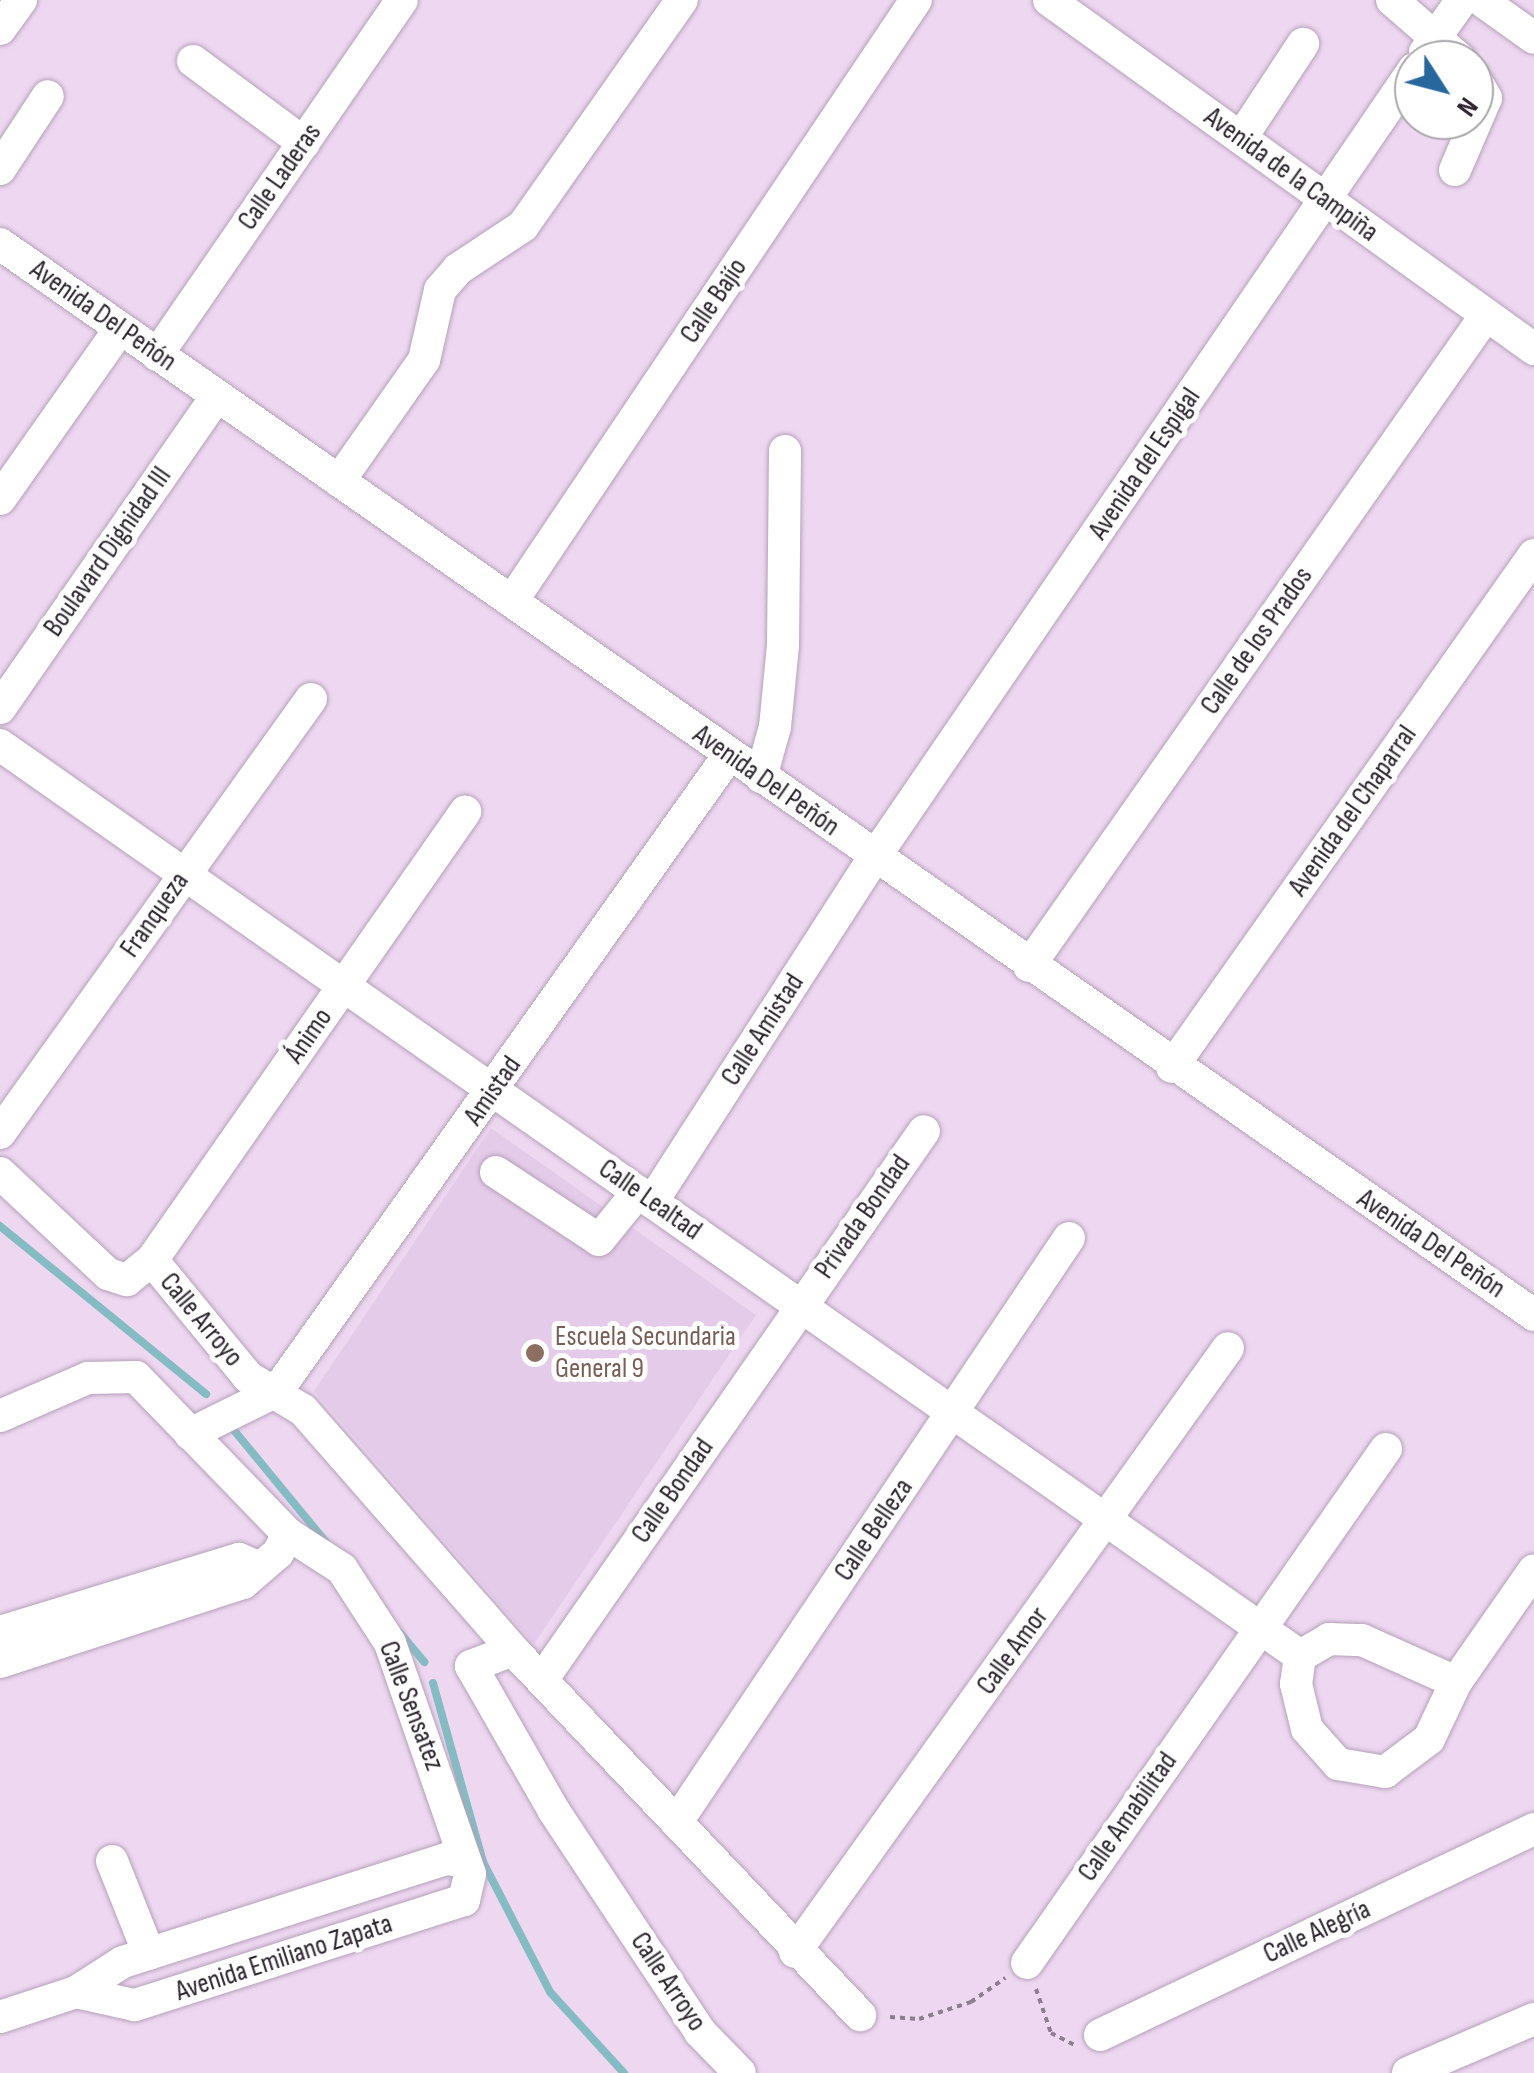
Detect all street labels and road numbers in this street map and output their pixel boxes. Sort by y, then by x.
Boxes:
street label: Avenida de la Campiña [1197,101,1385,249]
street label: Calle Laderas [231,117,329,237]
street label: Calle Bajío [673,252,755,350]
street label: Avenida Del Peñón [23,253,183,379]
street label: Avenida del Espigal [1082,382,1208,546]
street label: Boulavard Dignidad III [37,461,179,643]
street label: Calle de los Prados [1194,561,1320,721]
street label: Avenida Del Peñón [686,718,846,844]
street label: Avenida del Chaparral [1282,719,1424,903]
street label: Franqueza [114,866,196,964]
street label: Calle Amistad [714,968,812,1092]
street label: Ánimo [278,1002,340,1070]
street label: Amistad [457,1050,529,1132]
street label: Privada Bondad [808,1149,918,1285]
street label: Calle Lealtad [592,1152,708,1248]
street label: Avenida Del Peñón [1351,1182,1511,1306]
street label: Calle Arroyo [152,1266,250,1374]
street label: Calle Bondad [625,1432,721,1550]
street label: Calle Belleza [828,1472,920,1588]
street label: Calle Amor [970,1601,1056,1701]
street label: Calle Sensatez [371,1637,451,1775]
street label: Calle Amabilitad [1071,1746,1185,1888]
street label: Calle Alegría [1258,1893,1376,1971]
street label: Avenida Emiliano Zapata [171,1907,397,2009]
street label: Calle Arroyo [623,1926,713,2038]

